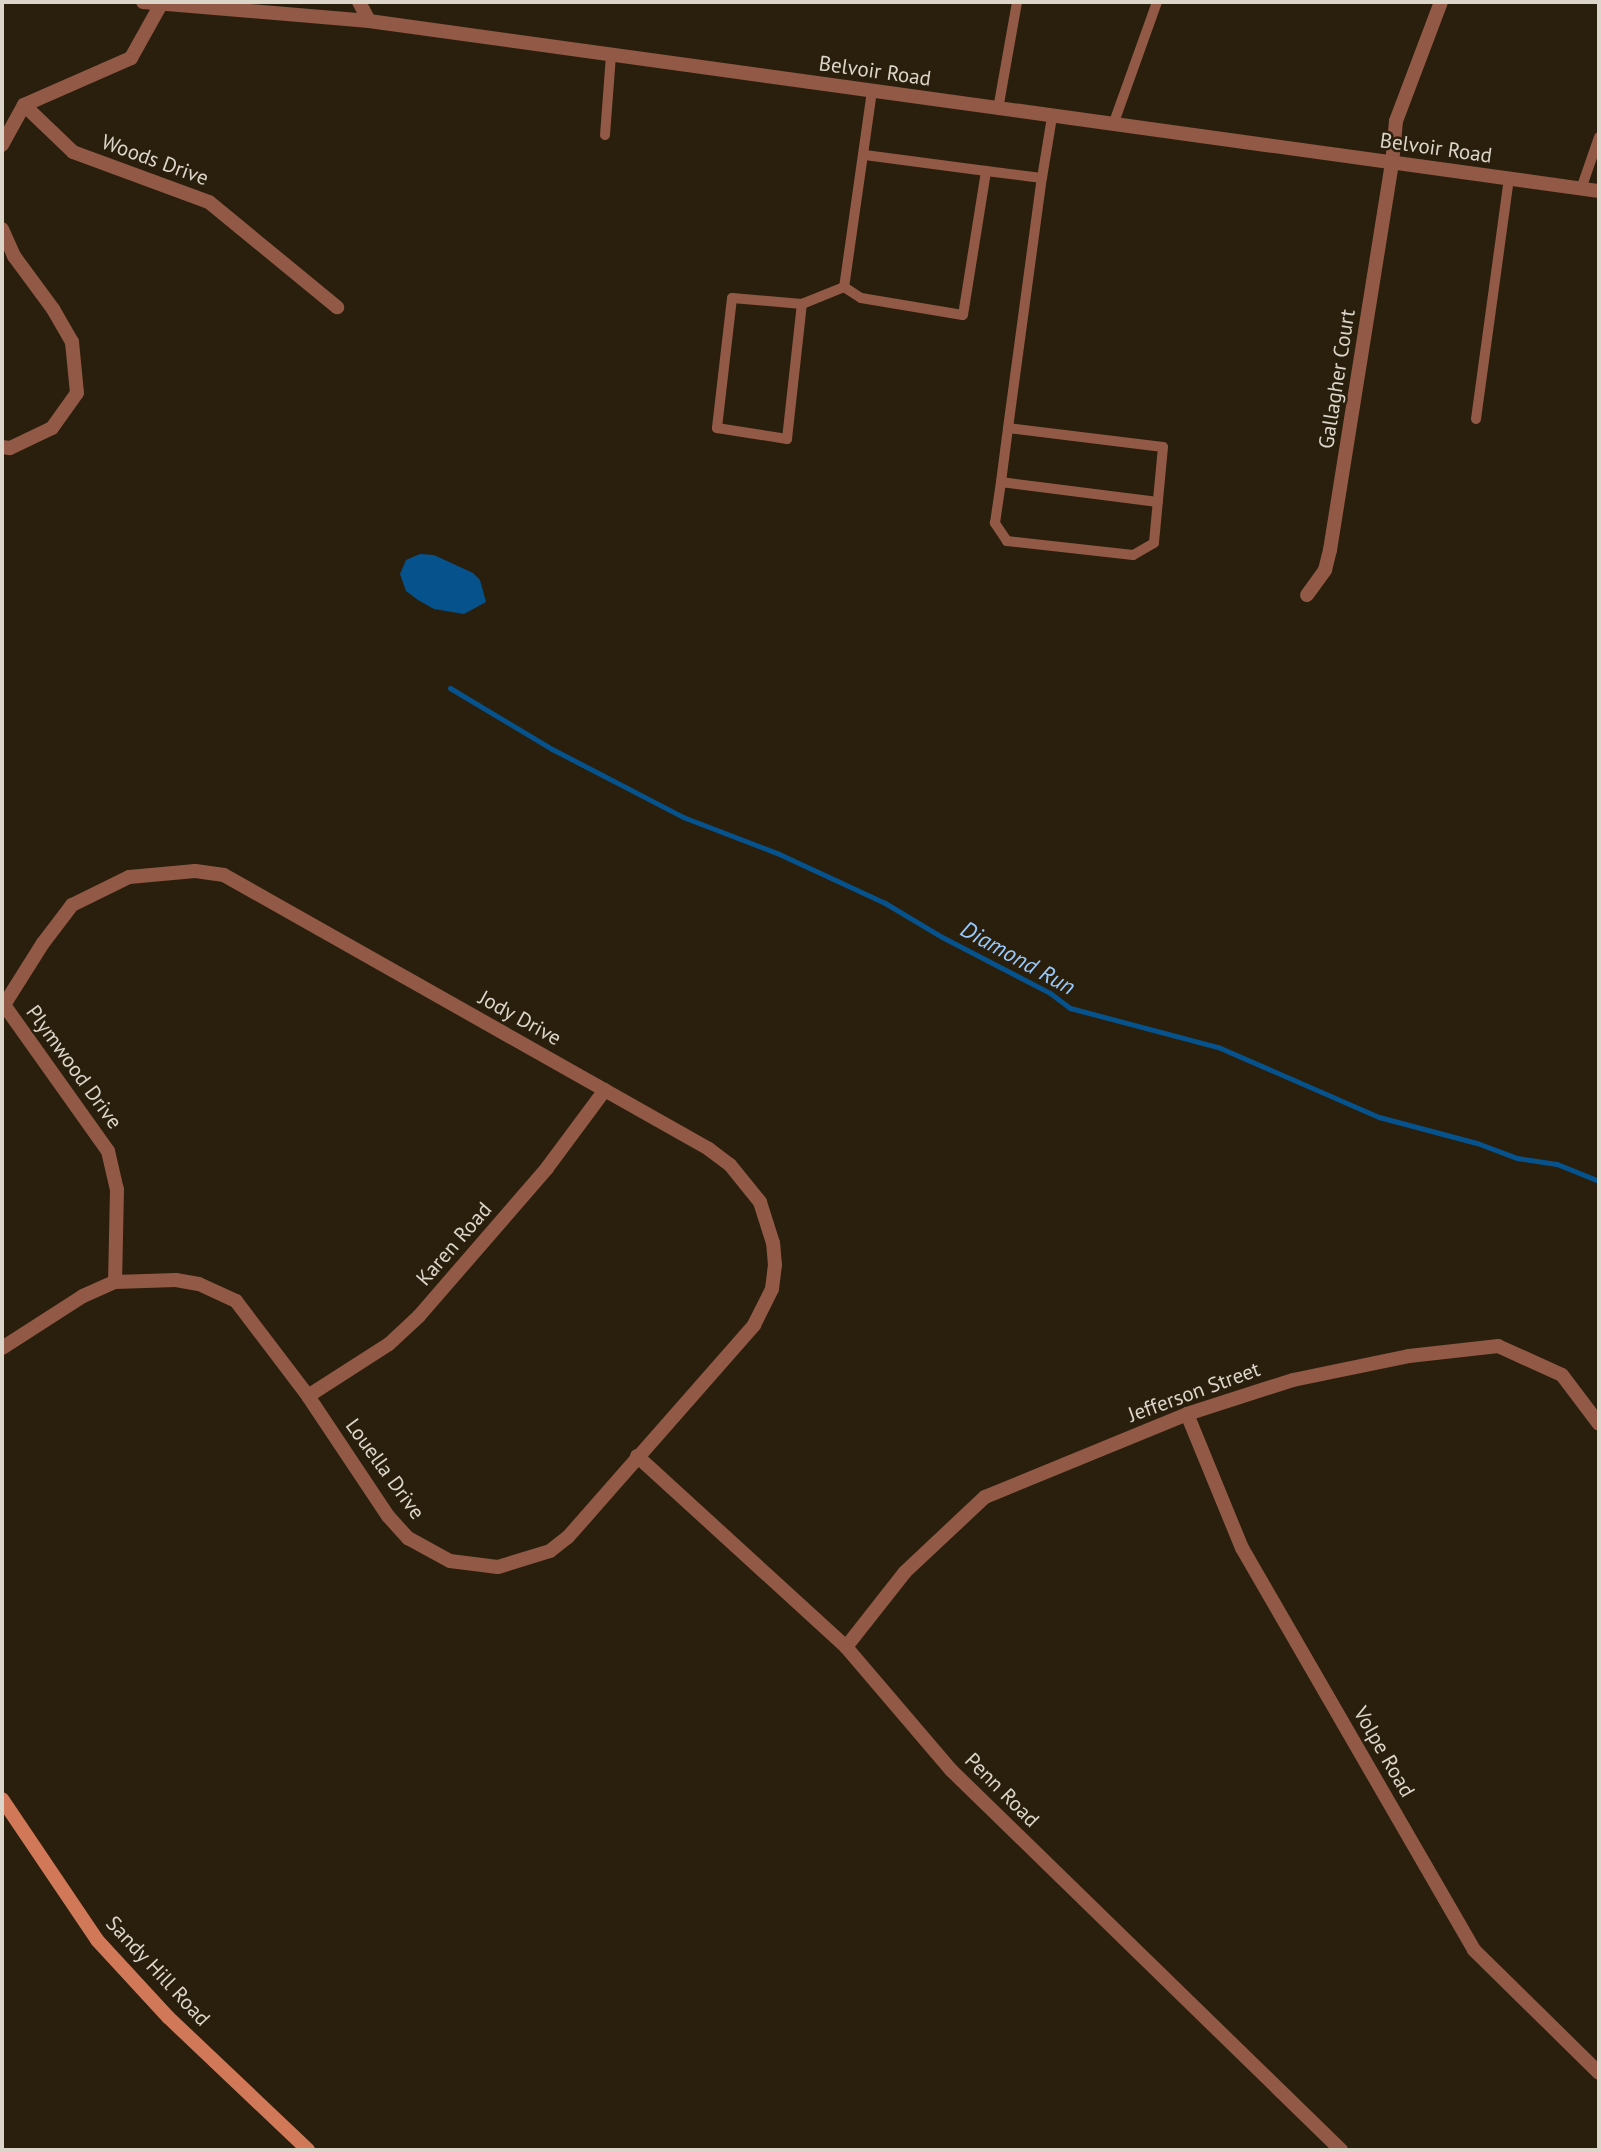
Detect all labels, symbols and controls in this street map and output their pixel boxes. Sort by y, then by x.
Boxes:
street label: Belvoir Road [817,51,933,91]
street label: Belvoir Road [1378,128,1494,168]
street label: Woods Drive [98,129,212,191]
street label: Gallagher Court [1314,307,1360,451]
water label: Diamond Run [956,915,1080,1001]
street label: Jody Drive [474,985,566,1051]
street label: Plymwood Drive [21,1000,127,1134]
street label: Karen Road [411,1197,497,1291]
street label: Jefferson Street [1125,1356,1263,1428]
street label: Louella Drive [340,1414,430,1524]
street label: Volpe Road [1348,1702,1420,1802]
street label: Penn Road [960,1748,1044,1832]
street label: Sandy Hill Road [100,1911,216,2031]

